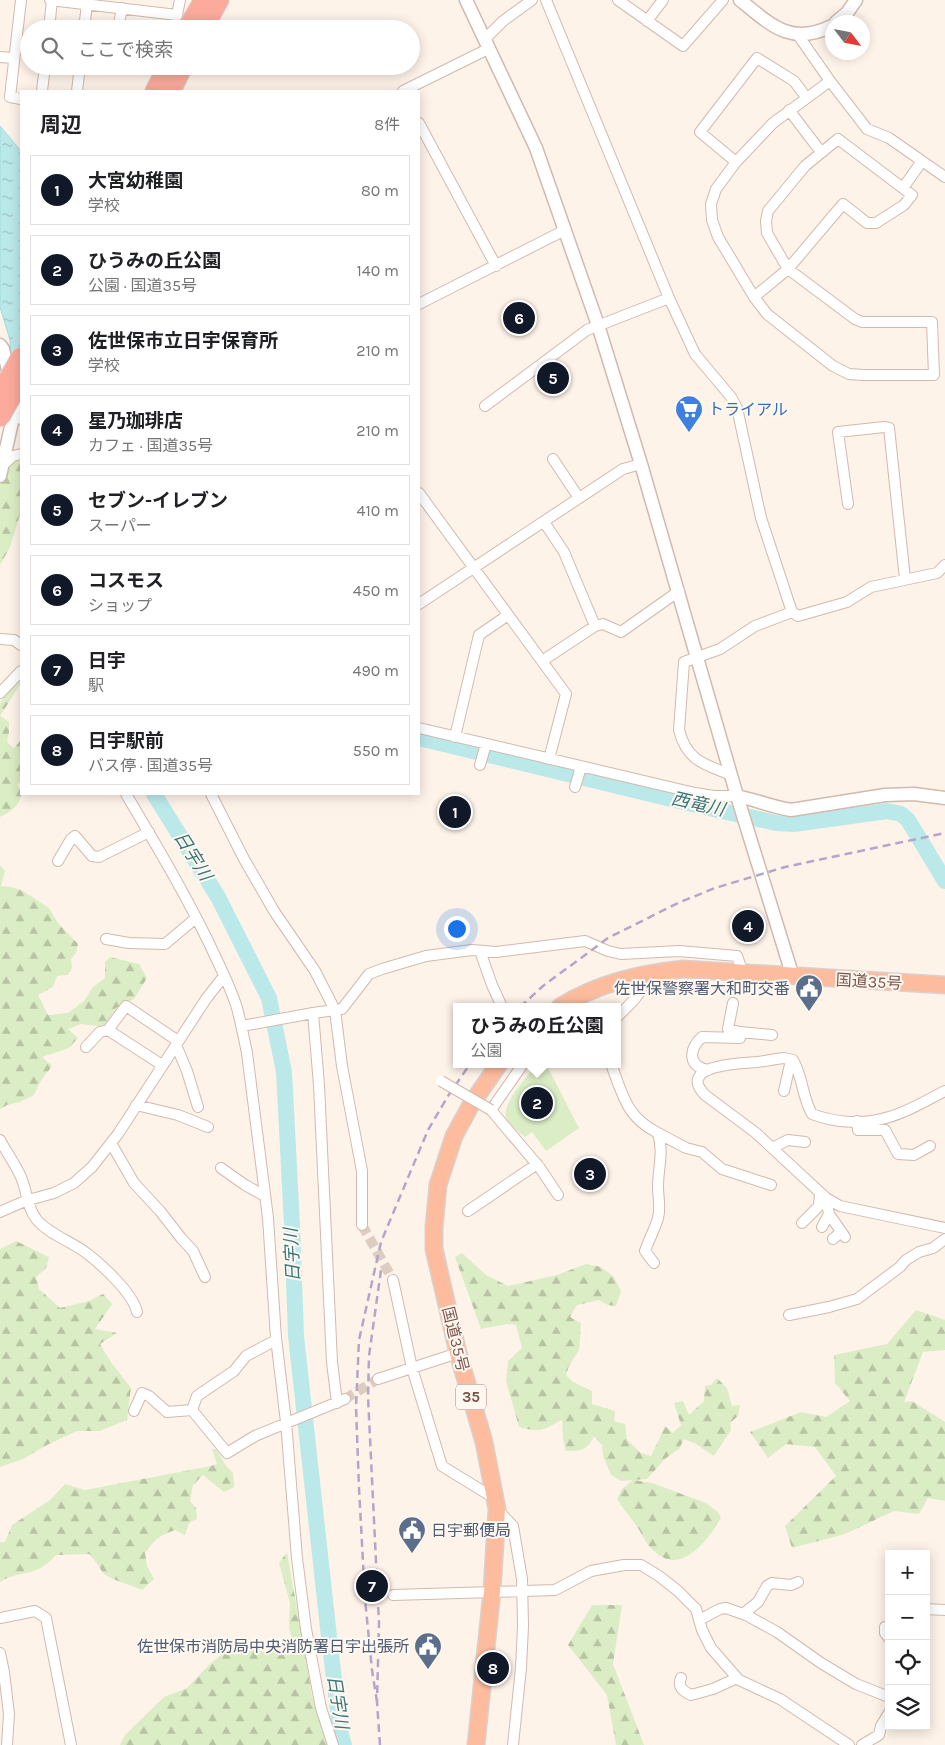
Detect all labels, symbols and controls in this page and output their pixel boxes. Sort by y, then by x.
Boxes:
north arrow [825,15,870,60]
search box [20,20,420,75]
icon: search [38,34,66,62]
text: ここで検索 [78,39,173,61]
text: 周辺 [40,113,82,137]
text: 8件 [374,115,400,134]
text: 大宮幼稚園 [88,170,183,192]
text: 1 [54,181,60,200]
text: 80 m [361,181,399,200]
text: 学校 [88,196,120,215]
text: ひうみの丘公園 [88,250,221,272]
text: 2 [52,261,62,280]
text: 140 m [357,261,399,280]
text: 公園 · 国道35号 [88,276,197,295]
pin: 6 [503,299,535,337]
text: 佐世保市立日宇保育所 [88,330,278,352]
text: 3 [52,341,62,360]
text: 210 m [356,341,399,360]
text: 学校 [88,356,120,375]
pin: 5 [537,359,569,397]
supermarket icon: トライアル [674,394,704,433]
place label: トライアル [708,400,788,419]
text: 星乃珈琲店 [88,410,183,432]
text: 4 [52,421,62,440]
text: 210 m [356,421,399,440]
text: カフェ · 国道35号 [88,436,213,455]
text: セブン-イレブン [88,490,228,512]
text: 5 [52,501,62,520]
text: 410 m [357,501,399,520]
text: スーパー [88,516,152,535]
text: コスモス [88,570,164,592]
text: 6 [52,581,62,600]
text: 450 m [353,581,399,600]
text: ショップ [88,596,152,615]
text: 日宇 [88,650,126,672]
text: 7 [53,661,61,680]
text: 490 m [353,661,399,680]
text: 駅 [88,676,104,695]
text: 日宇駅前 [88,730,164,752]
text: 8 [52,741,62,760]
text: 550 m [353,741,399,760]
text: バス停 · 国道35号 [88,756,213,775]
water label: 西竜川 [669,787,729,821]
pin: 1 [439,793,471,831]
water label: 日宇川 [169,827,218,886]
pin: 4 [732,907,764,945]
your location [444,916,470,942]
street label: 国道35号 [835,970,903,993]
public building icon: 佐世保警察署大和町交番 [794,973,824,1012]
place label: 佐世保警察署大和町交番 [614,979,790,998]
popup [453,1003,621,1068]
text: ひうみの丘公園 [470,1015,604,1037]
text: 公園 [470,1041,503,1060]
pin: 2 [521,1084,553,1122]
pin: 3 [574,1155,606,1193]
water label: 日宇川 [279,1225,304,1283]
street label: 国道35号 [438,1305,473,1374]
road number: 35 [456,1384,486,1410]
public building icon: 日宇郵便局 [397,1515,427,1554]
place label: 日宇郵便局 [431,1521,511,1540]
map controls [885,1550,930,1730]
button: + [885,1550,930,1595]
pin: 7 [356,1567,388,1605]
button: − [885,1595,930,1640]
public building icon: 佐世保市消防局中央消防署日宇出張所 [413,1631,443,1670]
place label: 佐世保市消防局中央消防署日宇出張所 [137,1637,409,1656]
button: locate [885,1640,930,1685]
pin: 8 [477,1649,509,1687]
water label: 日宇川 [323,1674,353,1732]
button: layers [885,1685,930,1730]

